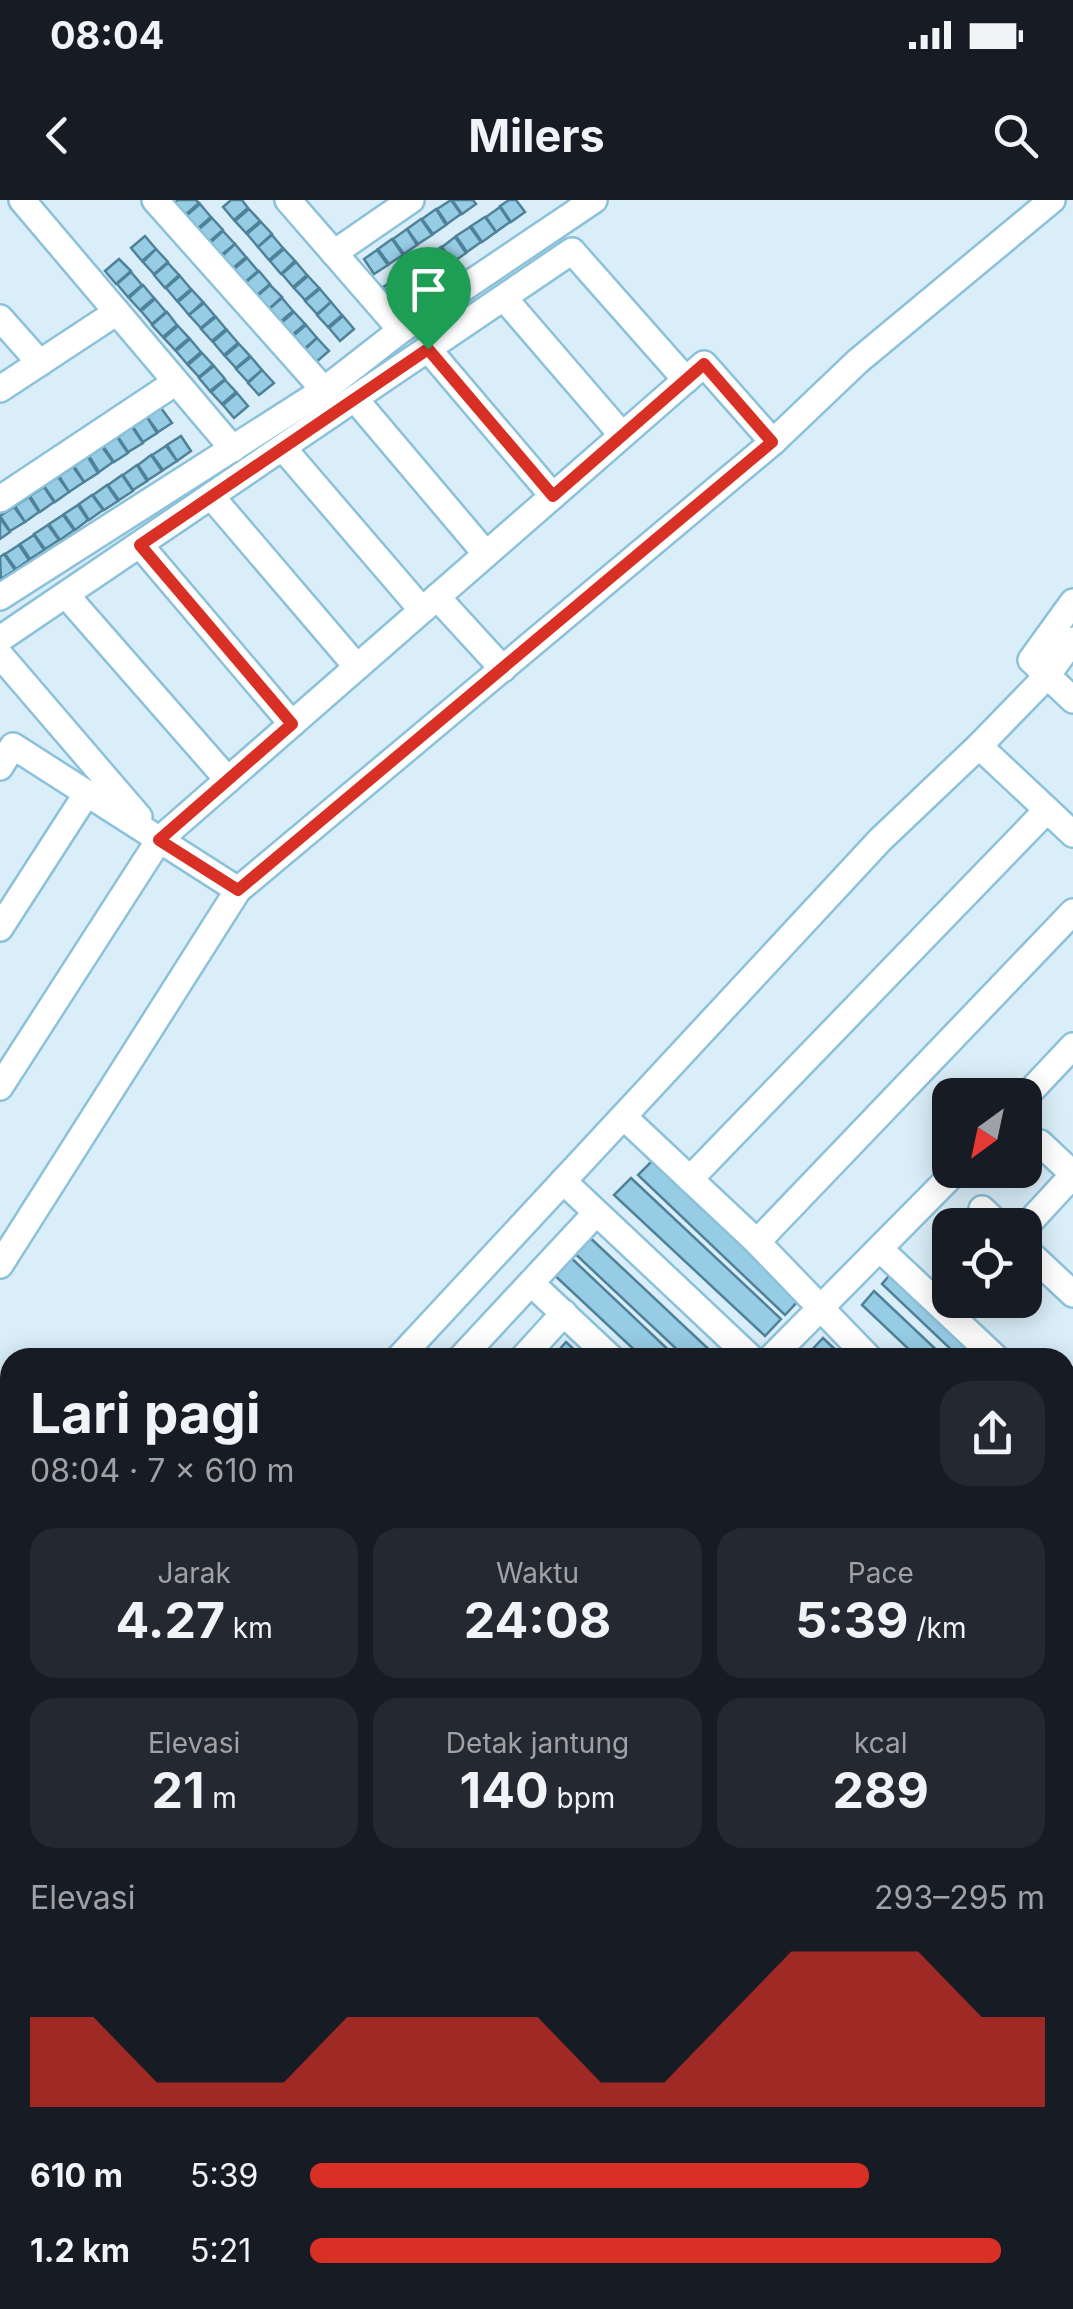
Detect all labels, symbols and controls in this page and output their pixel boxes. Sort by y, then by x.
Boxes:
text: 08:04 [50,12,164,58]
icon: back [30,108,85,163]
text: Milers [468,108,605,163]
icon: search [988,108,1043,163]
pin [386,247,471,350]
icon: arrive [401,262,456,317]
north arrow [932,1078,1042,1188]
map controls [932,1078,1042,1318]
button: locate [932,1208,1042,1318]
text: Lari pagi [30,1380,261,1446]
button: share [940,1381,1045,1486]
text: 08:04 · 7 × 610 m [30,1451,295,1490]
text: Jarak [157,1556,231,1590]
text: Waktu [496,1556,579,1590]
text: Pace [848,1556,914,1590]
text: 4.27 [116,1590,225,1650]
text: 24:08 [464,1590,611,1650]
text: 5:39 [795,1590,909,1650]
text: km [225,1611,273,1645]
text: /km [909,1611,966,1645]
text: Elevasi [148,1726,240,1760]
text: Detak jantung [446,1726,629,1760]
text: kcal [854,1726,908,1760]
text: 21 [151,1760,204,1820]
text: 140 [460,1760,549,1820]
text: 289 [833,1760,929,1820]
text: m [204,1781,237,1815]
text: bpm [549,1781,615,1815]
text: Elevasi [30,1878,135,1917]
text: 293–295 m [874,1878,1045,1917]
text: 610 m [30,2156,123,2195]
text: 5:39 [190,2156,258,2195]
text: 1.2 km [30,2231,130,2270]
text: 5:21 [190,2231,251,2270]

